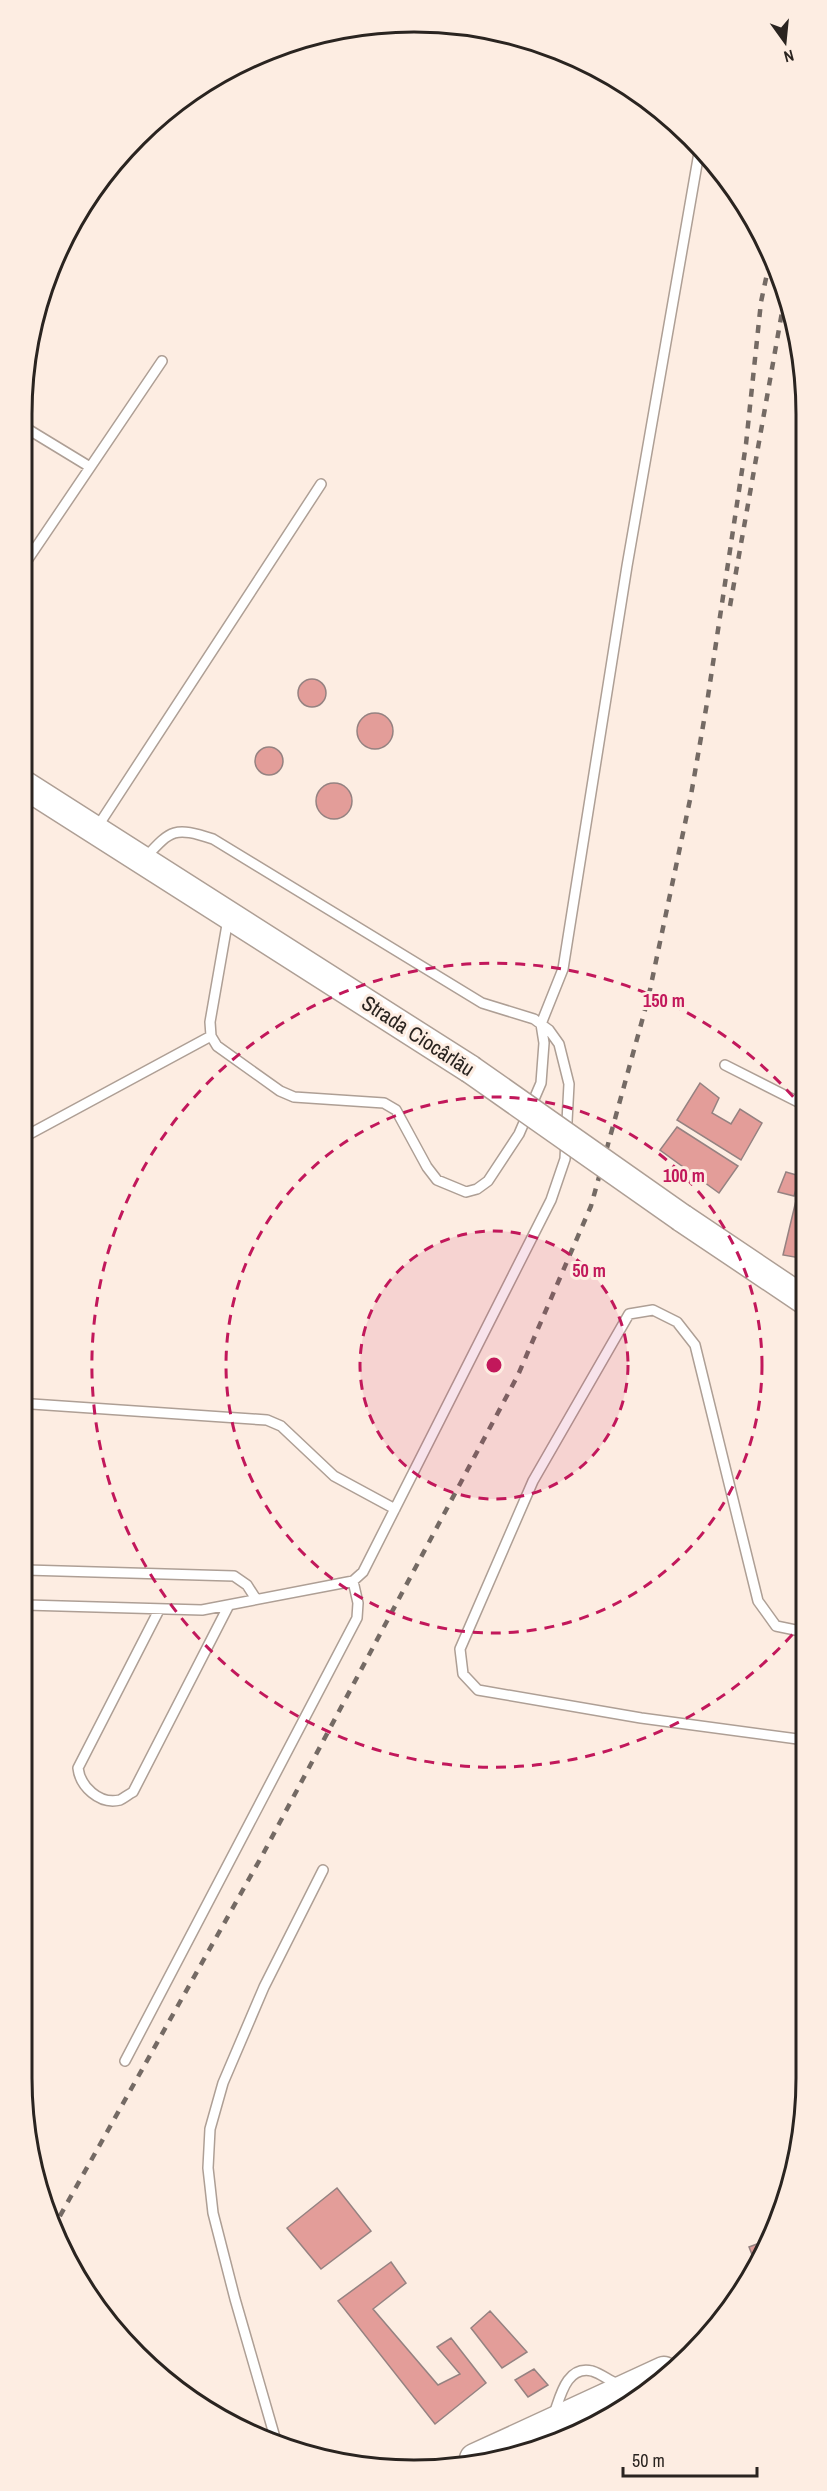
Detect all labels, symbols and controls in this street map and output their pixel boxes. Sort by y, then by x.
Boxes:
north arrow [755,12,815,72]
text: N [781,45,796,68]
street label: Strada Ciocârlău [356,988,480,1083]
text: 150 m [643,988,685,1013]
text: 100 m [663,1163,705,1188]
text: 50 m [572,1258,606,1283]
centre of rings [484,1355,504,1375]
scale bar [623,2440,756,2478]
text: 50 m [632,2448,665,2473]

